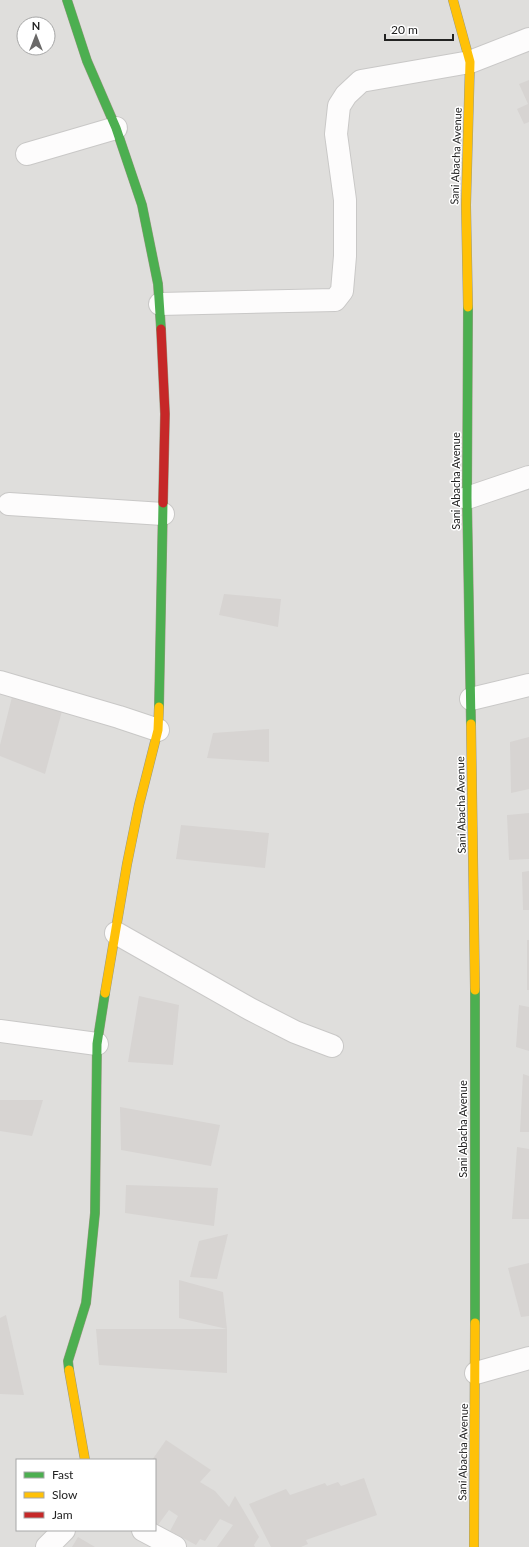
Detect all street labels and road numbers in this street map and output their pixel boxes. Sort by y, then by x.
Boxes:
street label: Sani Abacha Avenue [447,107,464,205]
street label: Sani Abacha Avenue [449,432,462,530]
street label: Sani Abacha Avenue [453,756,468,854]
street label: Sani Abacha Avenue [456,1080,469,1178]
street label: Sani Abacha Avenue [455,1403,470,1501]

